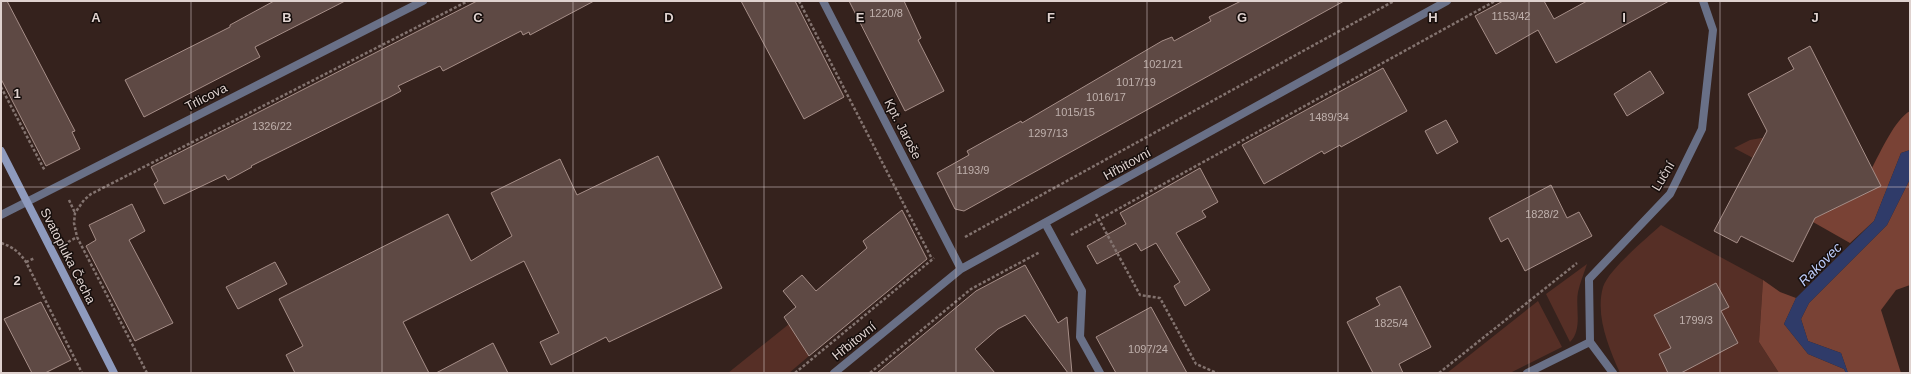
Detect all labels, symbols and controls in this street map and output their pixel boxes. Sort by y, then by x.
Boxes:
house number: 1220/8 [869,7,903,19]
text: A [91,10,101,25]
text: B [282,10,292,25]
text: C [473,10,483,25]
text: D [664,10,674,25]
text: E [856,10,865,25]
text: F [1047,10,1055,25]
text: G [1237,10,1247,25]
text: H [1428,10,1438,25]
house number: 1153/42 [1492,10,1530,22]
text: I [1622,10,1626,25]
text: J [1811,10,1819,25]
house number: 1021/21 [1143,58,1183,70]
house number: 1017/19 [1116,76,1156,88]
street label: Trlicova [183,80,230,114]
text: 1 [13,86,21,101]
house number: 1016/17 [1086,91,1126,103]
street label: Kpt. Jaroše [881,96,925,162]
house number: 1015/15 [1055,106,1095,118]
house number: 1489/34 [1309,111,1349,123]
house number: 1326/22 [252,120,292,132]
house number: 1297/13 [1028,127,1068,139]
street label: Hřbitovní [1101,145,1154,183]
street label: Luční [1648,158,1678,193]
house number: 1193/9 [957,164,989,176]
street label: Svatopluka Čecha [37,206,99,307]
house number: 1828/2 [1525,208,1559,220]
water label: Rakovec [1795,239,1845,289]
text: 2 [13,273,21,288]
house number: 1799/3 [1679,314,1713,326]
house number: 1825/4 [1374,317,1408,329]
street label: Hřbitovní [829,319,879,363]
house number: 1097/24 [1128,343,1168,355]

